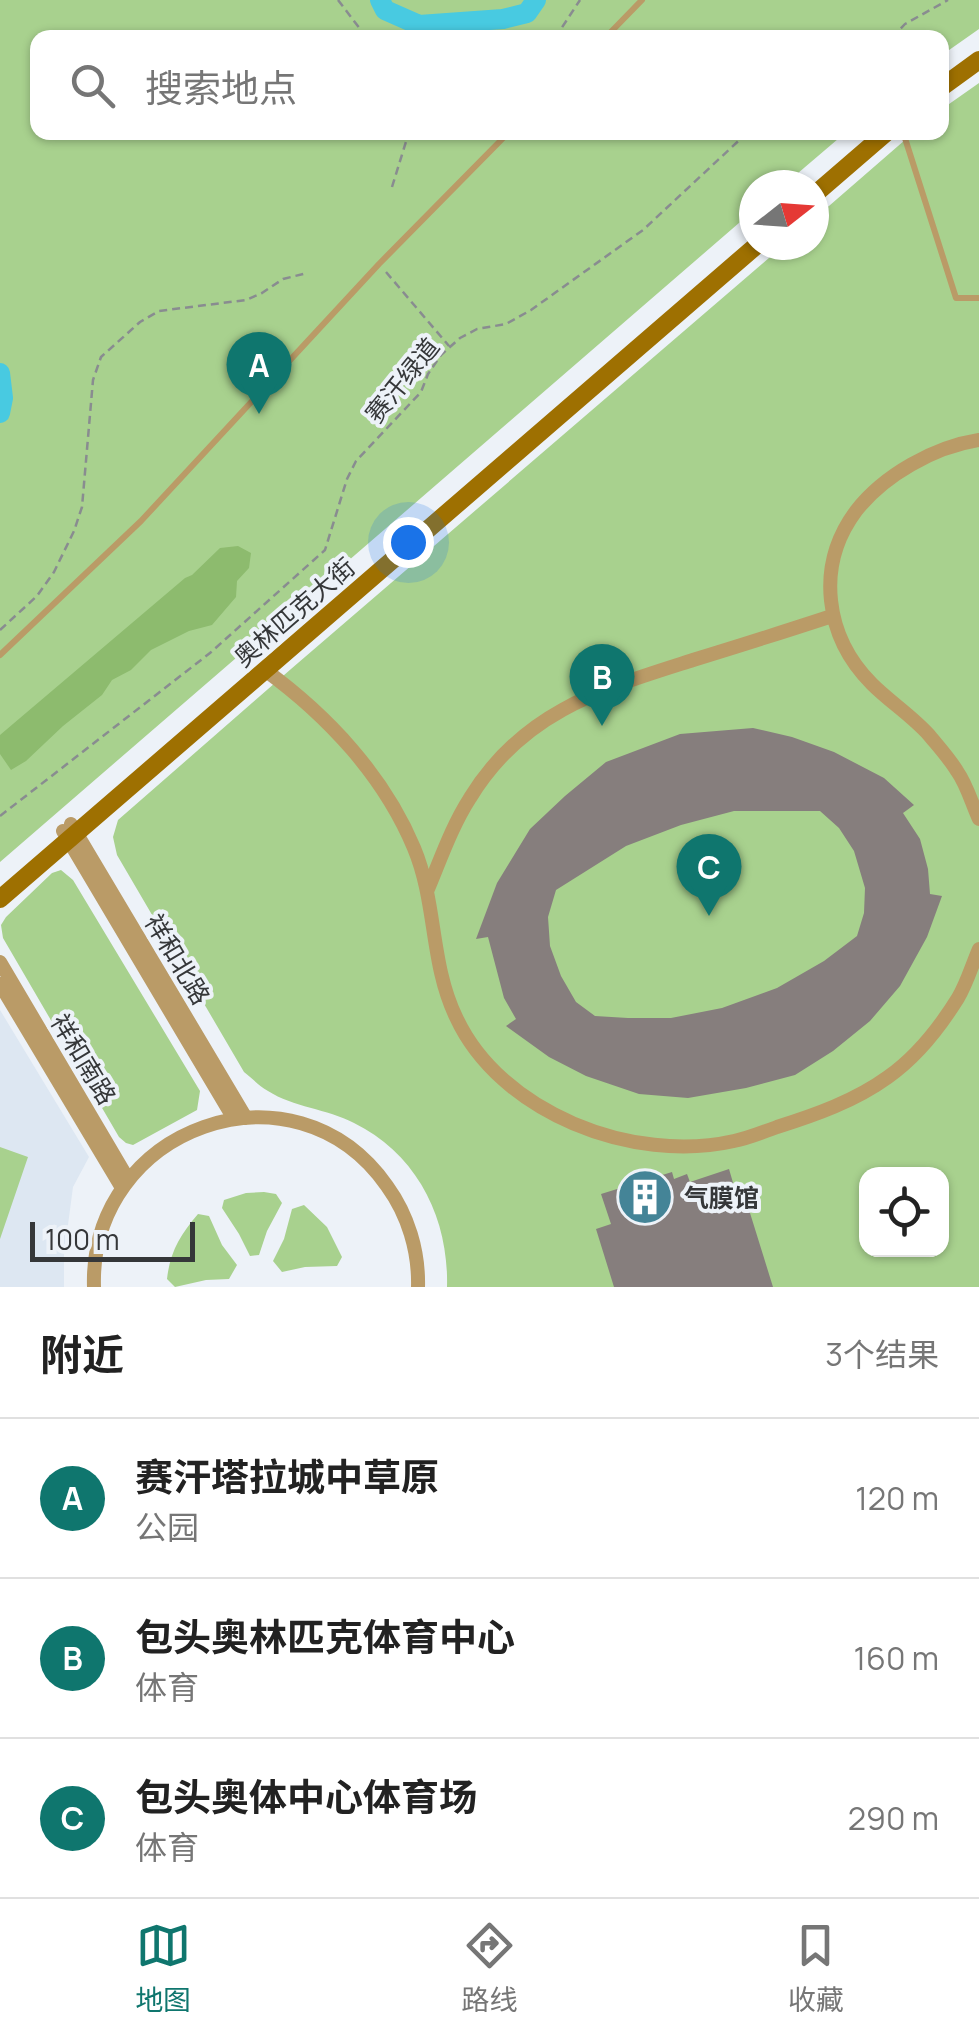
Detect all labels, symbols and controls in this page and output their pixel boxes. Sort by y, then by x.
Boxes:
search box [30,30,949,140]
icon: search [65,58,120,113]
text: 搜索地点 [145,61,297,113]
north arrow [739,170,829,260]
street label: 赛汗绿道 [357,330,447,430]
pin: A [226,332,292,414]
your location [383,517,434,568]
street label: 奥林匹克大街 [226,550,362,674]
pin: B [570,644,634,726]
pin: C [676,834,742,916]
street label: 祥和北路 [137,907,219,1011]
street label: 祥和南路 [43,1007,125,1111]
building icon: 气膜馆 [615,1167,675,1227]
map controls [859,1167,949,1257]
button: locate [859,1167,949,1257]
place label: 气膜馆 [684,1180,759,1215]
scale bar [30,1217,195,1262]
text: 100 m [45,1220,119,1258]
text: 附近 [40,1325,124,1383]
text: 3个结果 [825,1332,939,1376]
text: 赛汗塔拉城中草原 [135,1450,439,1502]
text: A [62,1476,83,1520]
text: 120 m [855,1476,939,1520]
text: 公园 [135,1505,199,1549]
text: 包头奥林匹克体育中心 [135,1610,515,1662]
text: B [62,1636,83,1680]
text: 160 m [854,1636,939,1680]
text: 体育 [135,1665,199,1709]
text: 包头奥体中心体育场 [135,1770,477,1822]
text: C [61,1796,84,1840]
text: 290 m [848,1796,939,1840]
text: 体育 [135,1825,199,1869]
tab: 地图 [135,1918,191,2018]
tab: 路线 [461,1918,518,2018]
tab: 收藏 [788,1918,844,2018]

